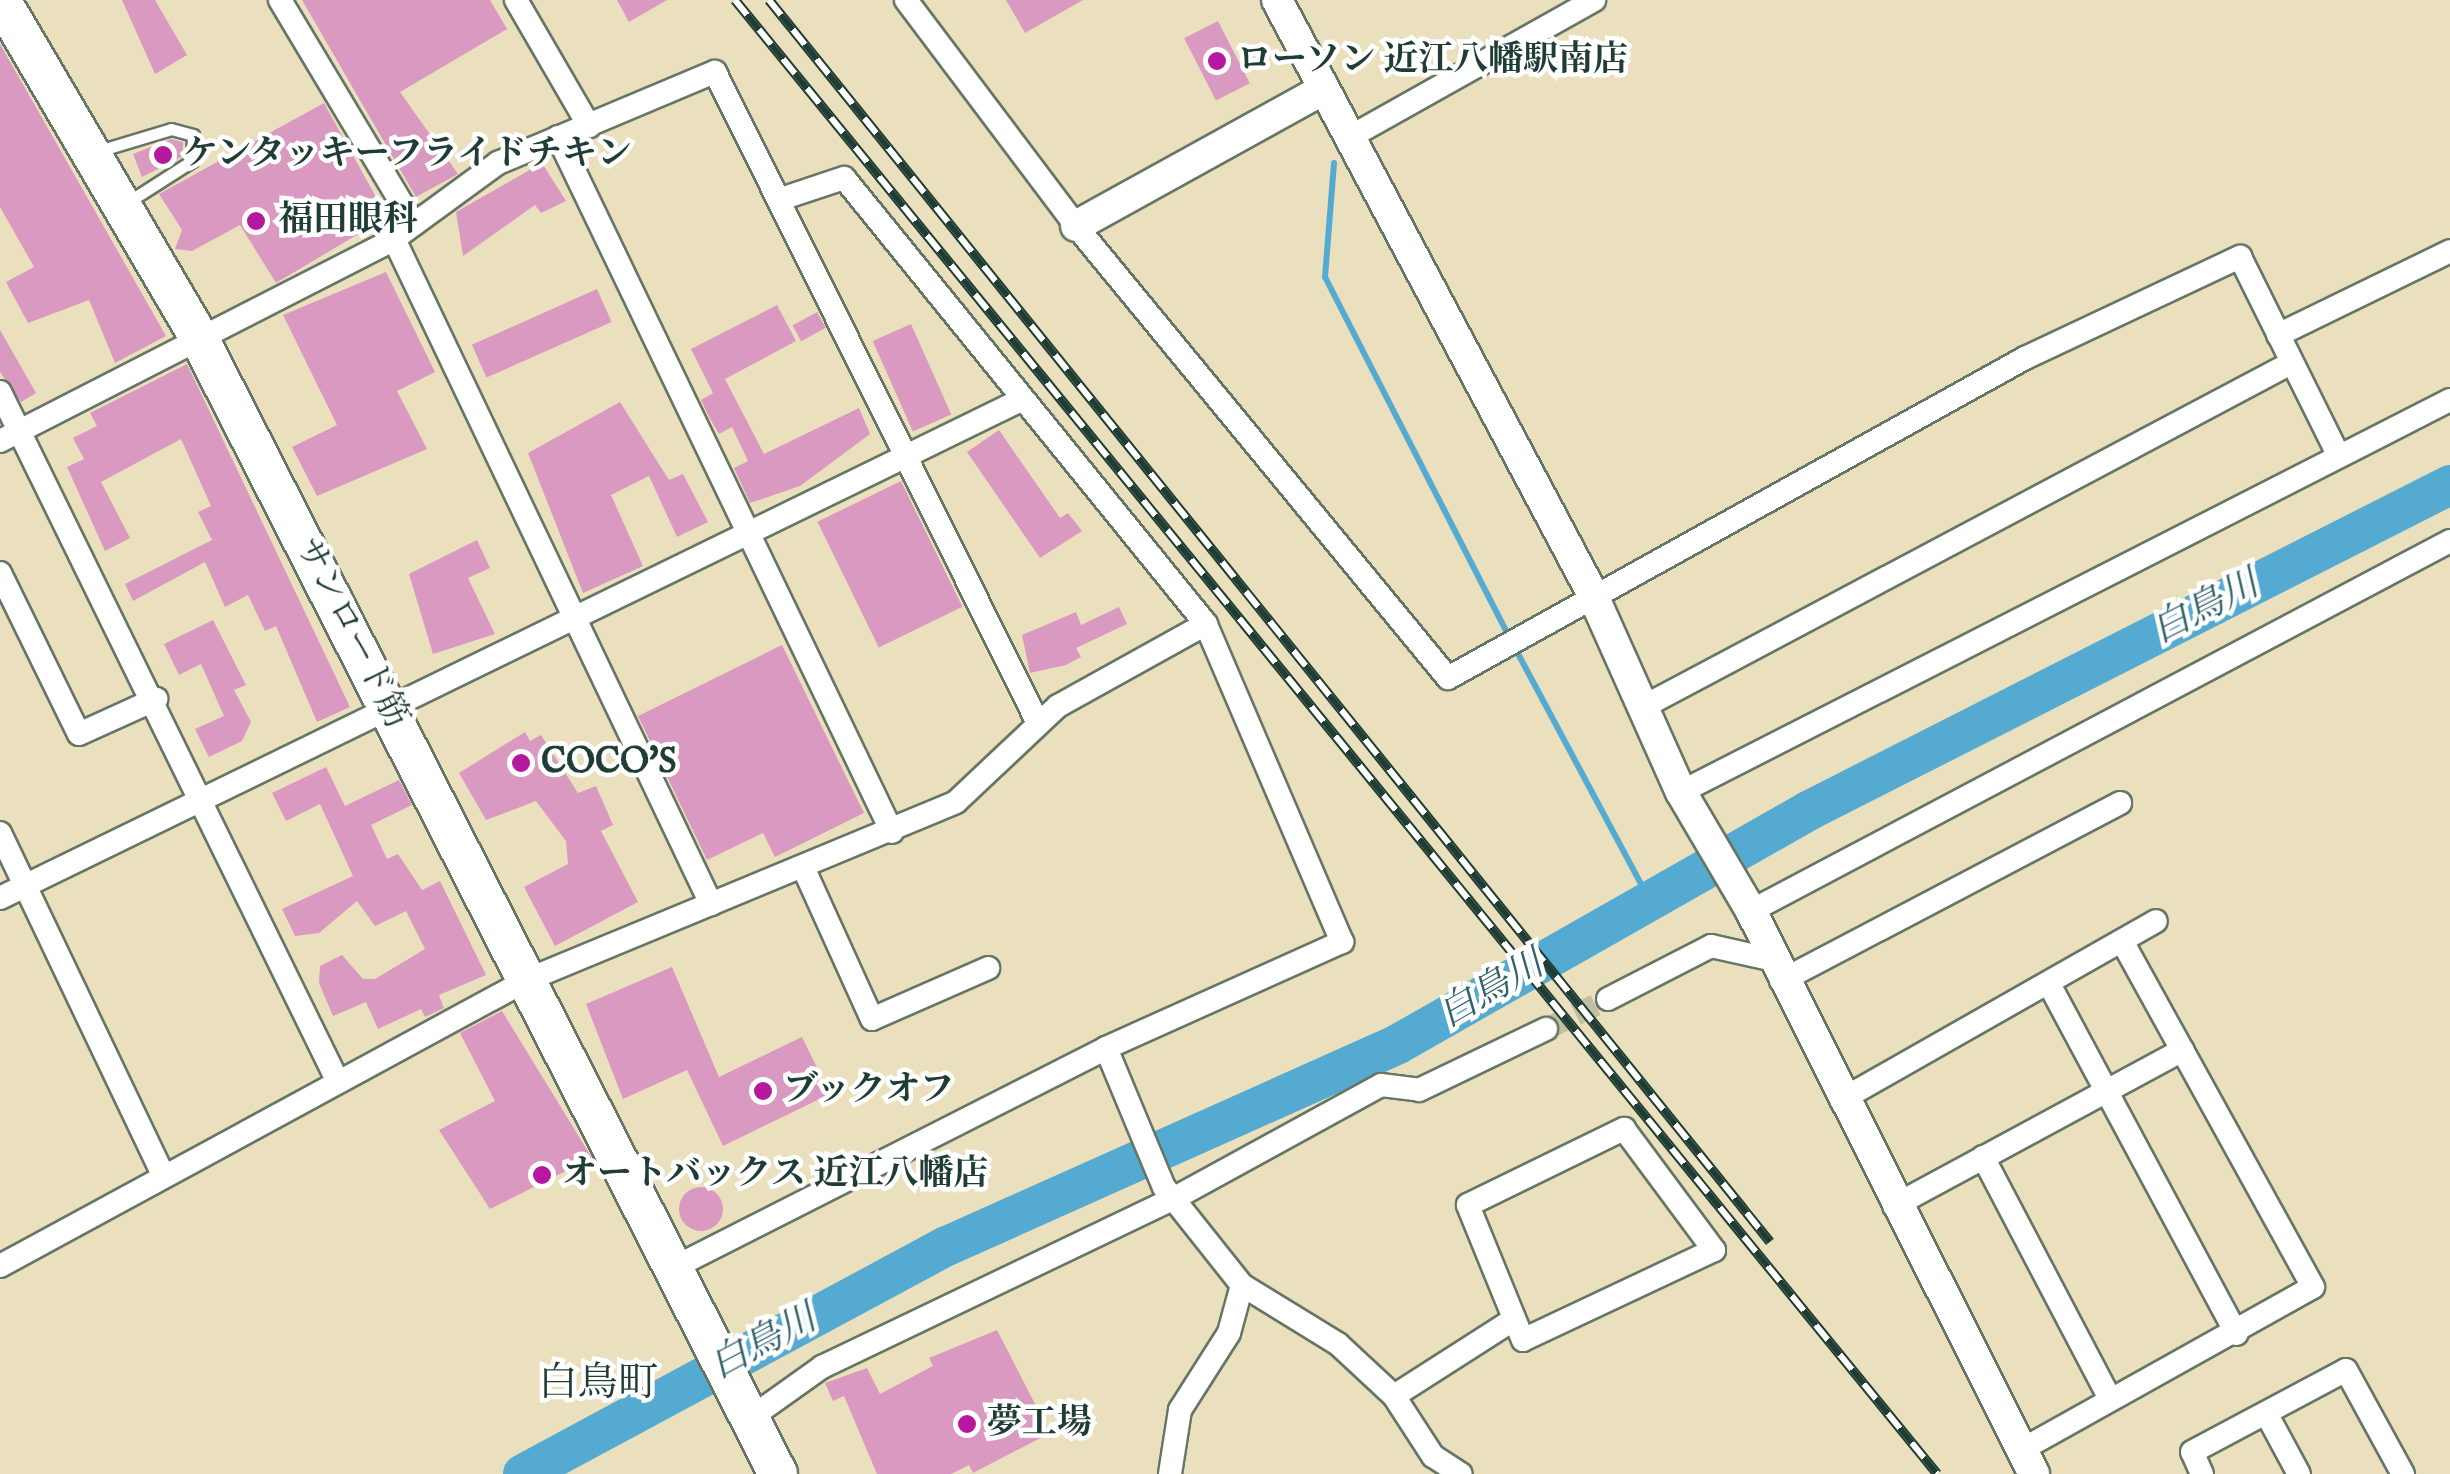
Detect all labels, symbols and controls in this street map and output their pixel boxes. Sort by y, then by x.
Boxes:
place label: ローソン 近江八幡駅南店 [1237,40,1630,82]
marker: ローソン 近江八幡駅南店 [1206,50,1228,72]
place label: ケンタッキーフライドチキン [183,134,638,176]
marker: ケンタッキーフライドチキン [152,144,174,166]
place label: 福田眼科 [278,200,418,242]
marker: 福田眼科 [243,208,269,234]
street label: サンロード筋 [285,530,417,736]
water label: 白鳥川 [2145,563,2267,655]
place label: COCO'S [541,742,677,784]
marker: COCO'S [510,752,532,774]
water label: 白鳥川 [1431,943,1553,1039]
place label: ブックオフ [783,1070,958,1112]
marker: ブックオフ [752,1080,774,1102]
place label: オートバックス 近江八幡店 [562,1154,990,1196]
marker: オートバックス 近江八幡店 [531,1164,553,1186]
water label: 白鳥川 [703,1297,825,1391]
district label: 白鳥町 [538,1361,658,1409]
place label: 夢工場 [987,1403,1092,1445]
marker: 夢工場 [956,1413,978,1435]

